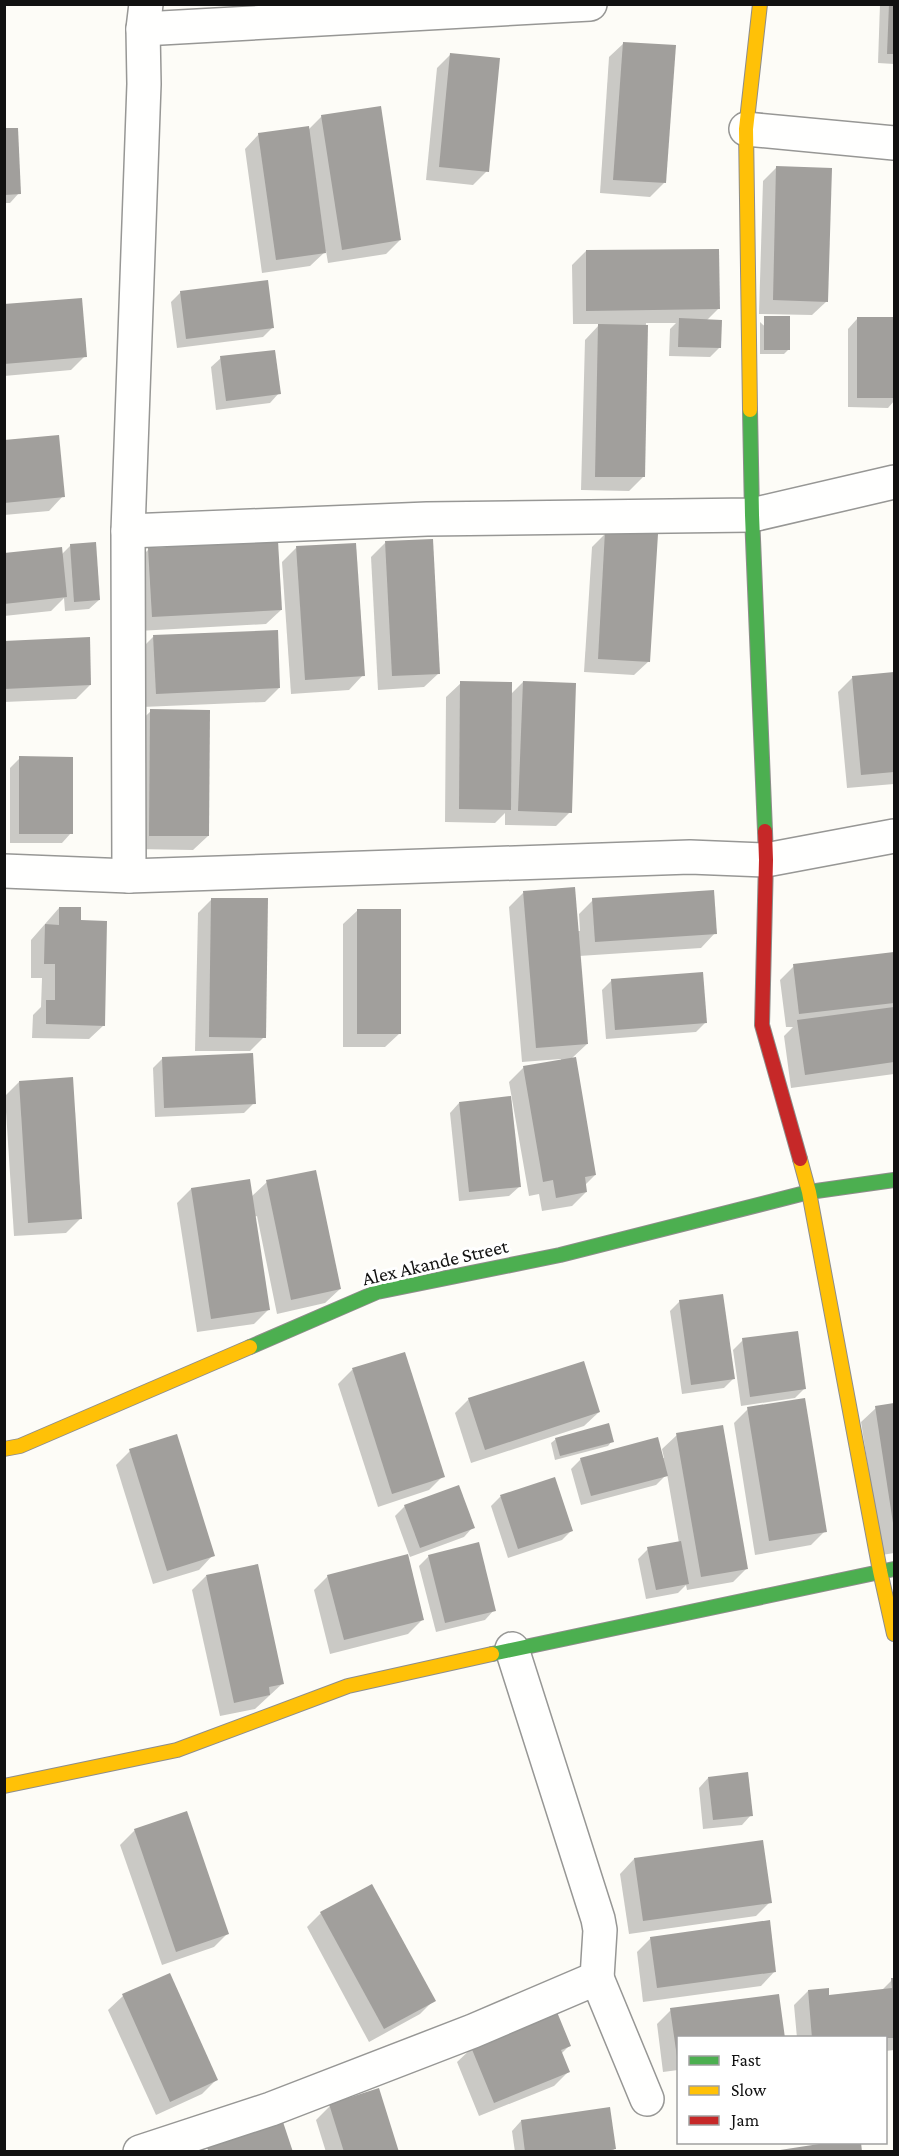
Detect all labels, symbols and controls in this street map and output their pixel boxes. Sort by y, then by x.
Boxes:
street label: Alex Akande Street [360,1234,510,1289]
legend [677,2036,887,2144]
text: Fast [731,2050,762,2070]
text: Slow [731,2080,767,2100]
text: Jam [729,2110,760,2130]

